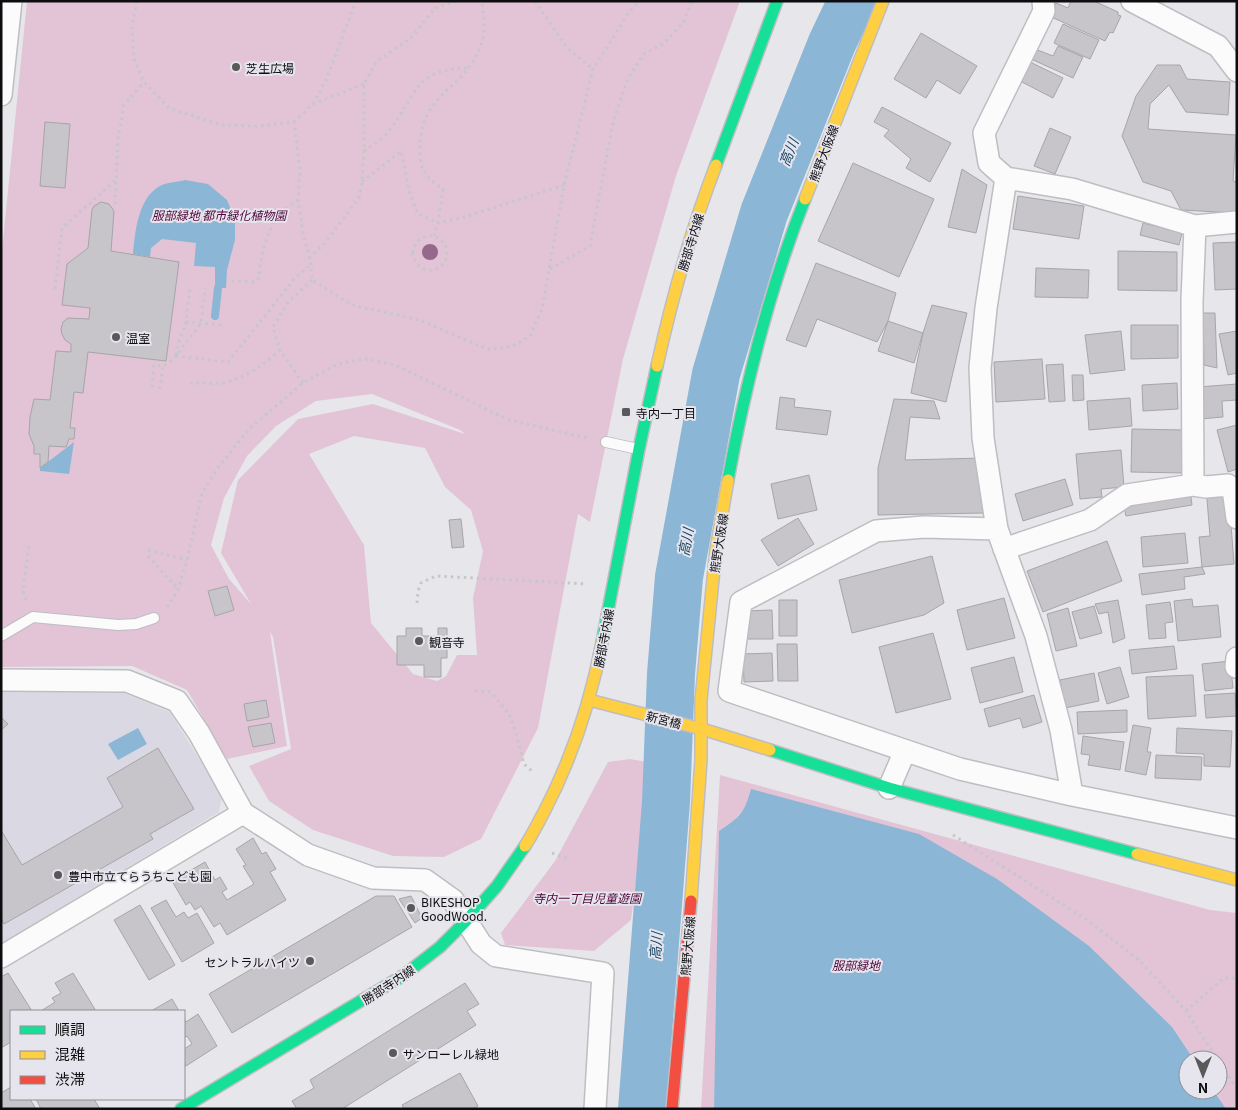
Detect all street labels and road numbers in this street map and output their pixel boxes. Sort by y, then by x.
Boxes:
street label: 熊野大阪線 [804,122,842,184]
street label: 勝部寺内線 [673,211,707,273]
street label: 熊野大阪線 [705,512,731,574]
street label: 勝部寺内線 [589,607,617,669]
street label: 新宮橋 [644,706,684,732]
street label: 熊野大阪線 [676,915,698,977]
street label: 勝部寺内線 [358,961,418,1007]

